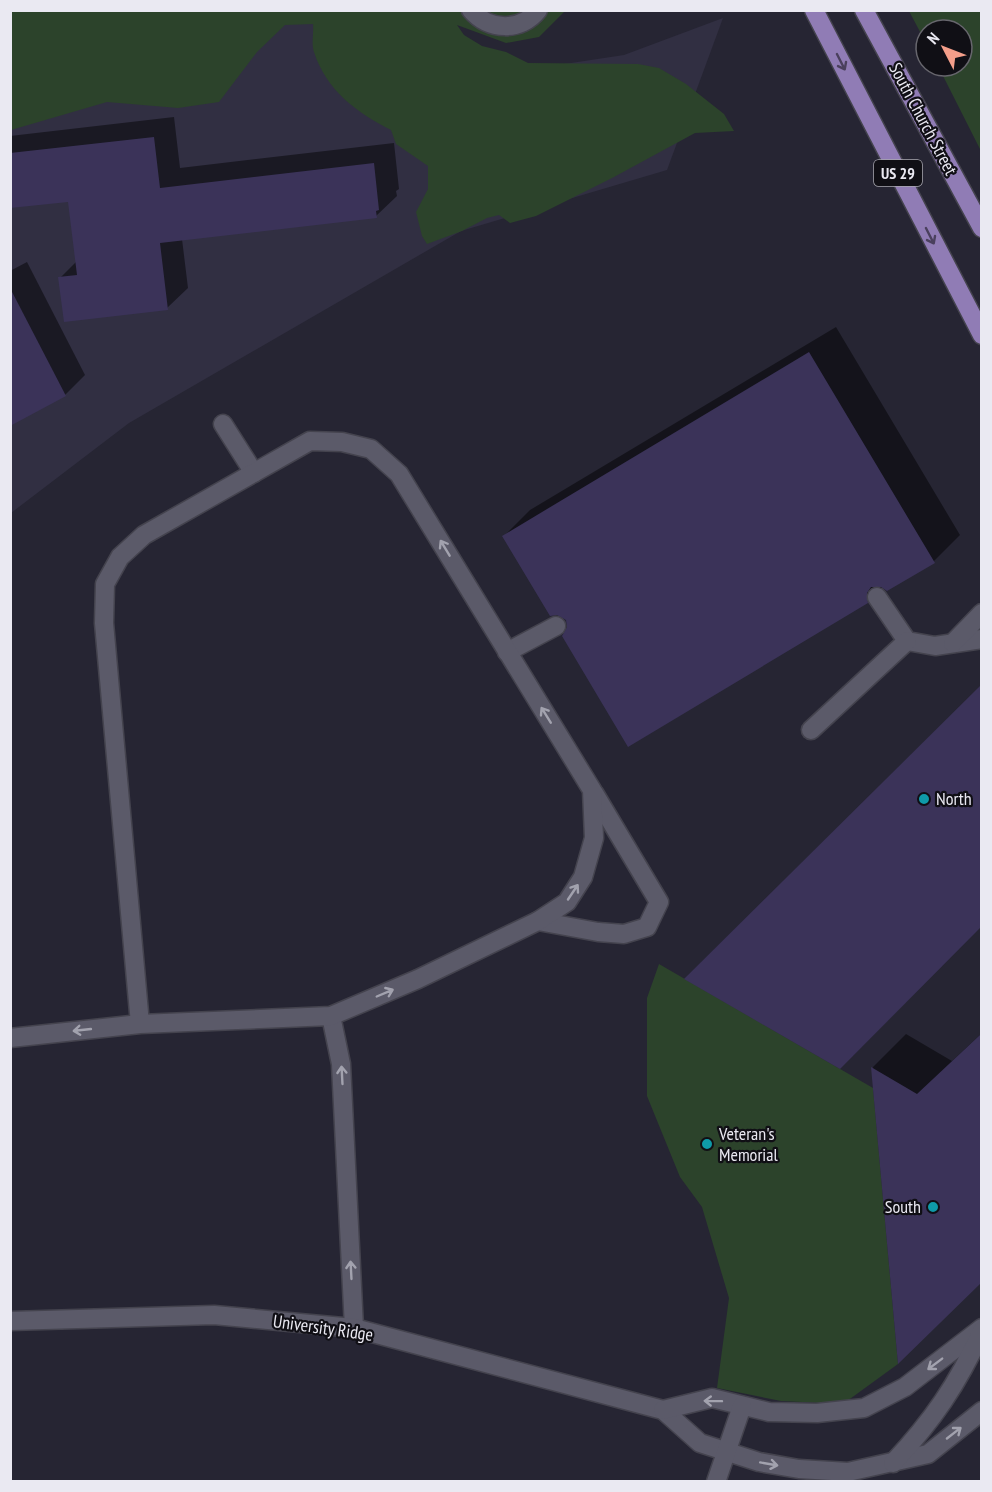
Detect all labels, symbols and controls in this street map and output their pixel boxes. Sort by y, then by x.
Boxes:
north arrow [914,18,974,78]
text: N [923,28,943,48]
one-way arrow [836,53,847,71]
street label: South Church Street [884,58,963,179]
road number: US 29 [874,160,922,186]
one-way arrow [925,226,936,244]
one-way arrow [439,540,451,557]
one-way arrow [539,707,551,724]
place label: North [936,787,972,810]
marker: North [917,792,931,806]
one-way arrow [568,884,580,901]
one-way arrow [375,987,393,998]
one-way arrow [73,1025,93,1036]
one-way arrow [336,1066,347,1086]
place label: Veteran's Memorial [718,1122,778,1166]
marker: Veteran's Memorial [700,1137,714,1151]
place label: South [885,1195,921,1218]
marker: South [926,1200,940,1214]
one-way arrow [346,1261,357,1281]
street label: University Ridge [271,1309,375,1346]
one-way arrow [927,1357,943,1370]
one-way arrow [703,1395,723,1407]
one-way arrow [946,1426,962,1439]
one-way arrow [759,1459,778,1470]

